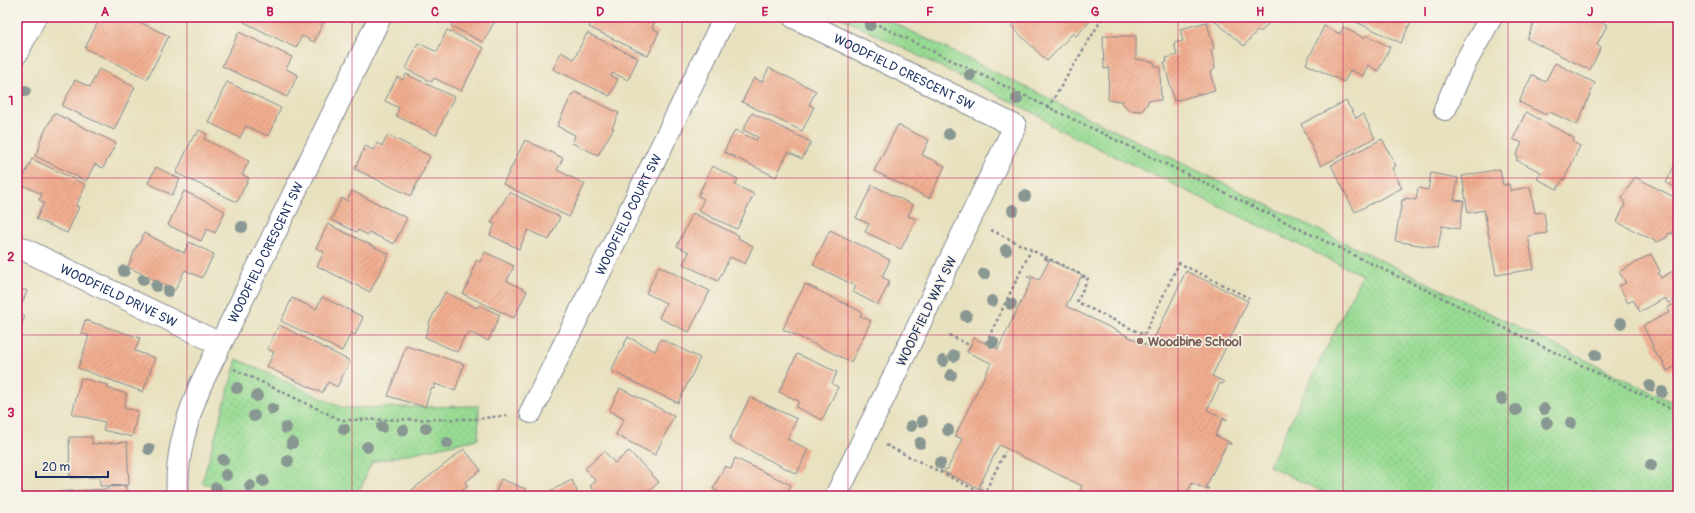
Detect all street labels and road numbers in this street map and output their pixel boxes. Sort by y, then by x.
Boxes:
street label: WOODFIELD CRESCENT SW [831,31,977,114]
street label: WOODFIELD COURT SW [592,152,665,278]
street label: WOODFIELD CRESCENT SW [225,180,307,326]
street label: WOODFIELD WAY SW [893,254,960,369]
street label: WOODFIELD DRIVE SW [57,261,179,331]

